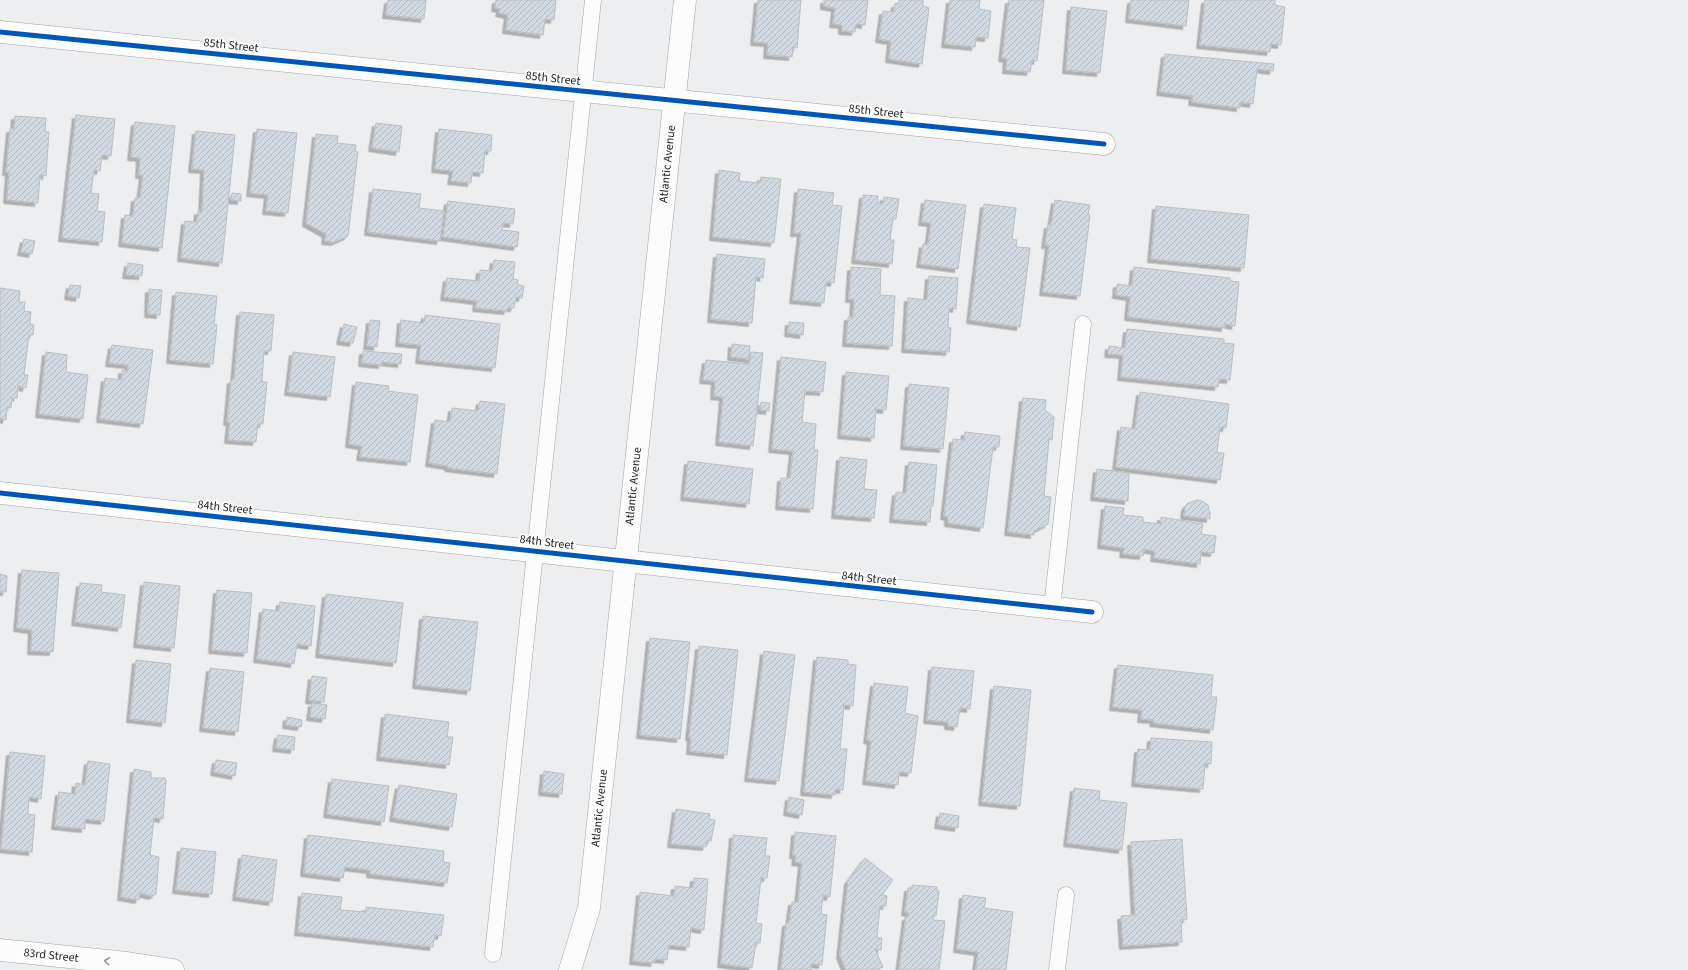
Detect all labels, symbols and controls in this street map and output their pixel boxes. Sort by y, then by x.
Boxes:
street label: 85th Street [203,34,259,57]
street label: 85th Street [525,67,581,90]
street label: 85th Street [848,100,904,123]
street label: Atlantic Avenue [655,124,680,204]
street label: Atlantic Avenue [621,446,646,526]
street label: 84th Street [197,496,253,519]
street label: 84th Street [519,531,575,554]
street label: 84th Street [841,567,897,590]
street label: Atlantic Avenue [587,768,612,848]
street label: 83rd Street [23,944,79,967]
one-way arrow [104,957,110,966]

